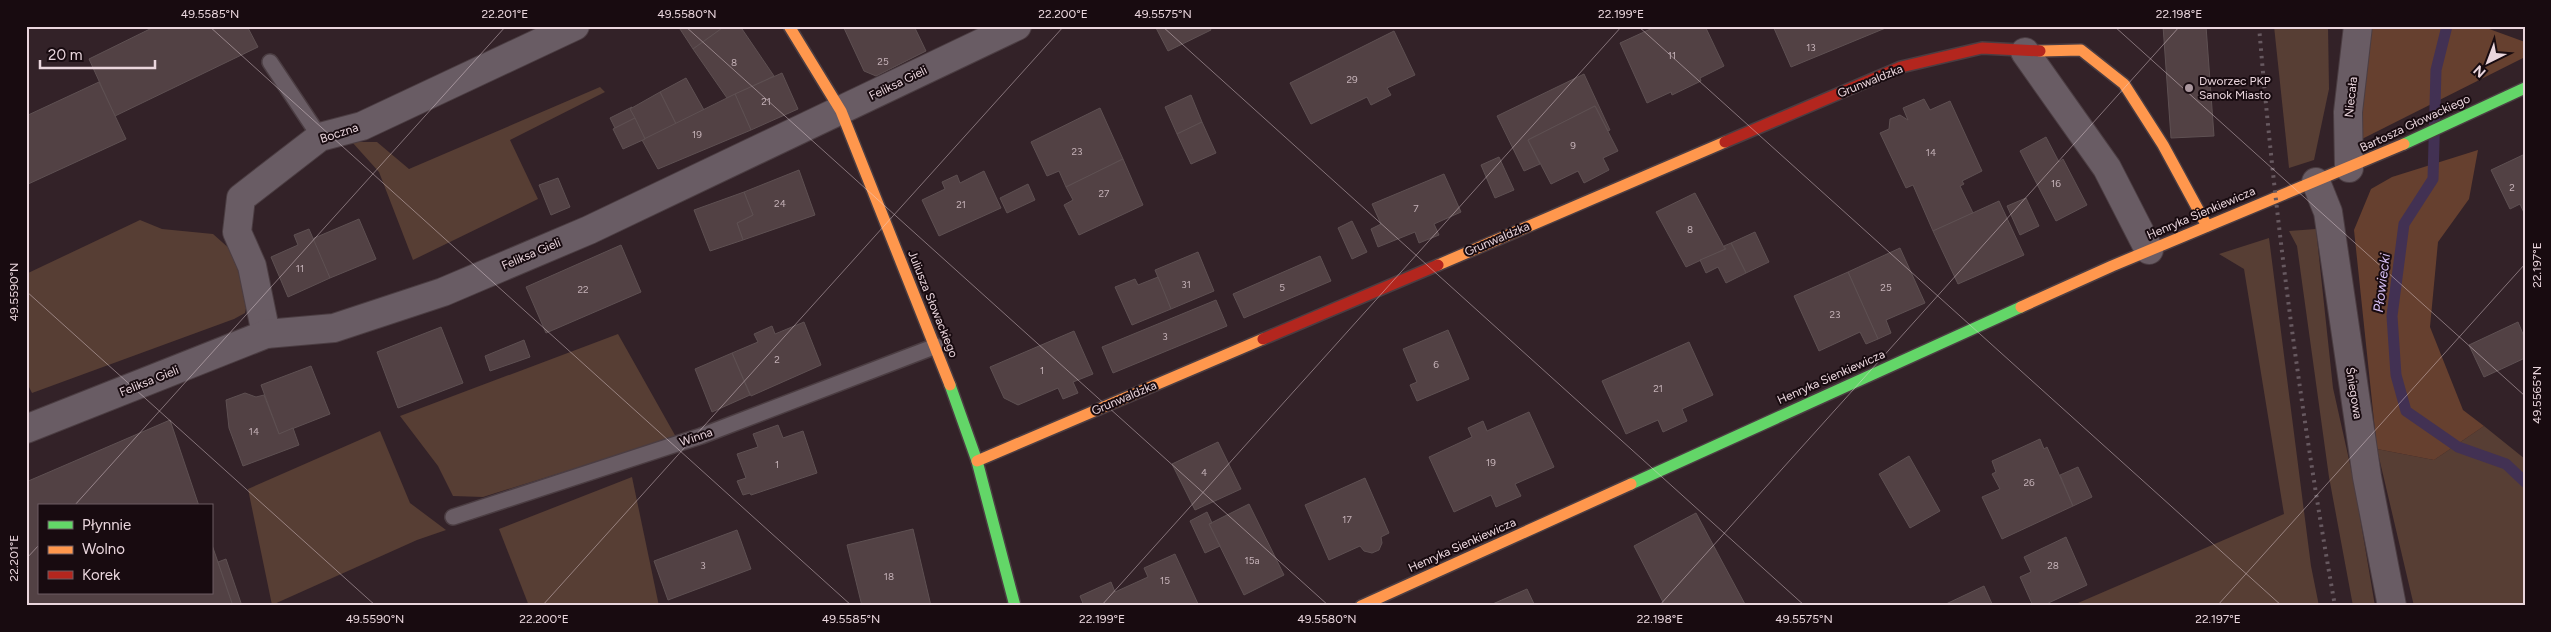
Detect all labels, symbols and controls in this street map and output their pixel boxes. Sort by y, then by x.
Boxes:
text: 49.5585°N [181,7,239,21]
text: 22.201°E [482,7,528,21]
text: 49.5580°N [657,7,717,21]
text: 22.200°E [1038,7,1088,21]
text: 49.5575°N [1134,7,1192,21]
text: 22.199°E [1598,7,1644,21]
text: 22.198°E [2156,7,2202,21]
scale bar [40,38,155,70]
north arrow [2464,38,2514,88]
house number: 13 [1806,41,1816,54]
text: 20 m [48,46,82,64]
house number: 11 [1668,49,1676,62]
house number: 25 [877,55,889,68]
house number: 8 [731,56,737,69]
text: N [2470,61,2489,81]
street label: Grunwaldzka [1835,62,1905,100]
street label: Feliksa Gieli [867,63,929,103]
house number: 29 [1346,73,1358,86]
place label: Dworzec PKP Sanok Miasto [2199,74,2271,102]
street label: Niecała [2342,76,2360,118]
marker: Dworzec PKP Sanok Miasto [2183,82,2195,94]
street label: Bartosza Głowackiego [2358,91,2472,155]
house number: 21 [761,95,771,108]
street label: Boczna [318,120,360,146]
house number: 19 [692,128,702,141]
house number: 9 [1570,139,1576,152]
house number: 23 [1071,145,1083,158]
house number: 14 [1926,146,1936,159]
house number: 16 [2051,177,2061,190]
house number: 2 [2509,181,2515,194]
street label: Henryka Sienkiewicza [2145,184,2257,242]
house number: 27 [1099,187,1110,200]
house number: 24 [774,197,786,210]
house number: 21 [956,198,966,211]
house number: 7 [1413,202,1419,215]
street label: Grunwaldzka [1462,219,1532,259]
house number: 8 [1687,223,1693,236]
street label: Feliksa Gieli [499,235,563,273]
text: 22.197°E [2530,242,2544,288]
street label: Juliusza Słowackiego [905,248,961,360]
water label: Płowiecki [2370,252,2394,314]
house number: 11 [296,262,304,275]
text: 49.5590°N [7,263,21,321]
house number: 31 [1181,278,1191,291]
house number: 5 [1279,281,1285,294]
house number: 25 [1880,281,1892,294]
house number: 22 [577,283,589,296]
house number: 23 [1829,308,1841,321]
house number: 3 [1162,330,1168,343]
street label: Henryka Sienkiewicza [1775,347,1887,407]
house number: 2 [774,353,780,366]
house number: 6 [1433,358,1439,371]
street label: Feliksa Gieli [117,363,181,399]
house number: 1 [1040,364,1044,377]
street label: Śniegowa [2343,366,2365,420]
text: 49.5565°N [2530,366,2544,424]
street label: Grunwaldzka [1089,378,1159,418]
house number: 21 [1653,382,1663,395]
house number: 14 [249,425,259,438]
street label: Winna [678,425,714,449]
house number: 19 [1486,456,1496,469]
house number: 1 [775,458,779,471]
house number: 4 [1201,466,1207,479]
house number: 26 [2023,476,2035,489]
legend [38,504,212,594]
house number: 17 [1342,513,1352,526]
street label: Henryka Sienkiewicza [1406,515,1518,575]
text: Płynnie [82,516,131,534]
text: 22.201°E [7,535,21,581]
text: Wolno [82,540,125,558]
house number: 15a [1245,554,1259,567]
house number: 3 [700,559,706,572]
house number: 28 [2047,559,2059,572]
text: Korek [82,566,121,584]
house number: 18 [884,570,894,583]
house number: 15 [1160,574,1170,587]
text: 49.5590°N [346,612,404,626]
text: 22.200°E [519,612,569,626]
text: 49.5585°N [822,612,880,626]
text: 22.199°E [1079,612,1125,626]
text: 49.5580°N [1297,612,1357,626]
text: 22.198°E [1637,612,1683,626]
text: 49.5575°N [1775,612,1833,626]
text: 22.197°E [2195,612,2241,626]

